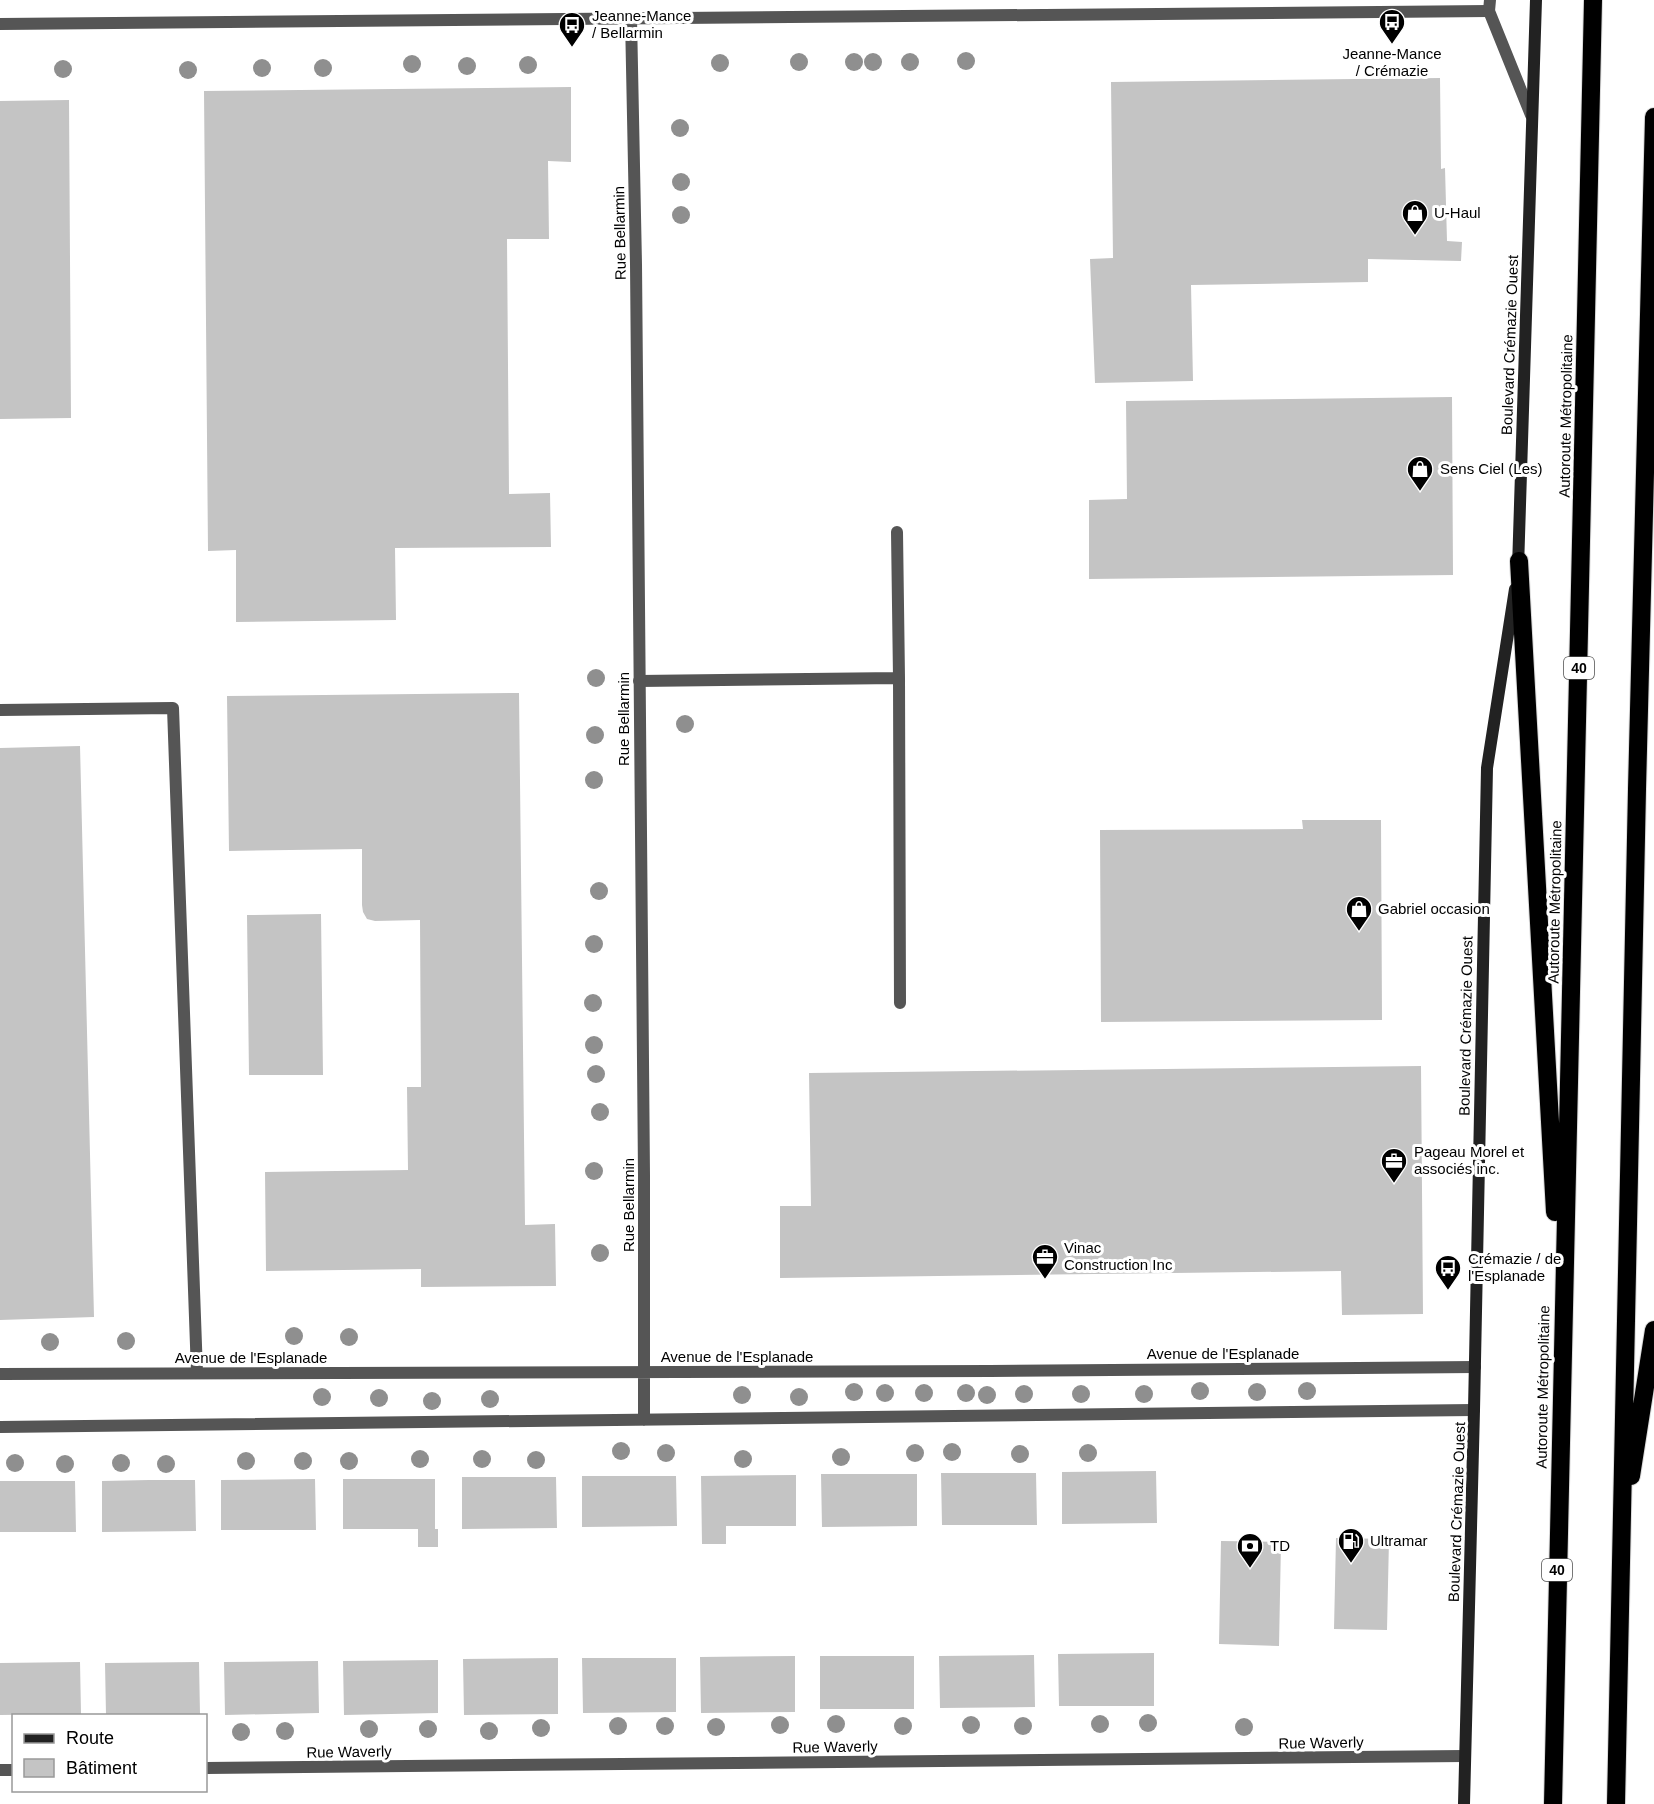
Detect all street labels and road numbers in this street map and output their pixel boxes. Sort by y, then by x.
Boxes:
street label: Rue Bellarmin [610,186,629,280]
street label: Boulevard Crémazie Ouest [1498,254,1521,435]
street label: Autoroute Métropolitaine [1556,334,1575,498]
road number: 40 [1564,657,1594,679]
street label: Rue Bellarmin [615,672,632,766]
street label: Autoroute Métropolitaine [1545,820,1564,984]
street label: Boulevard Crémazie Ouest [1455,935,1476,1116]
street label: Rue Bellarmin [620,1158,637,1252]
street label: Autoroute Métropolitaine [1533,1305,1552,1469]
street label: Avenue de l'Esplanade [1147,1345,1299,1362]
street label: Avenue de l'Esplanade [661,1348,813,1365]
street label: Avenue de l'Esplanade [175,1349,327,1366]
street label: Boulevard Crémazie Ouest [1445,1421,1468,1602]
road number: 40 [1542,1559,1572,1581]
street label: Rue Waverly [1278,1733,1364,1752]
street label: Rue Waverly [792,1737,878,1756]
street label: Rue Waverly [306,1742,392,1761]

